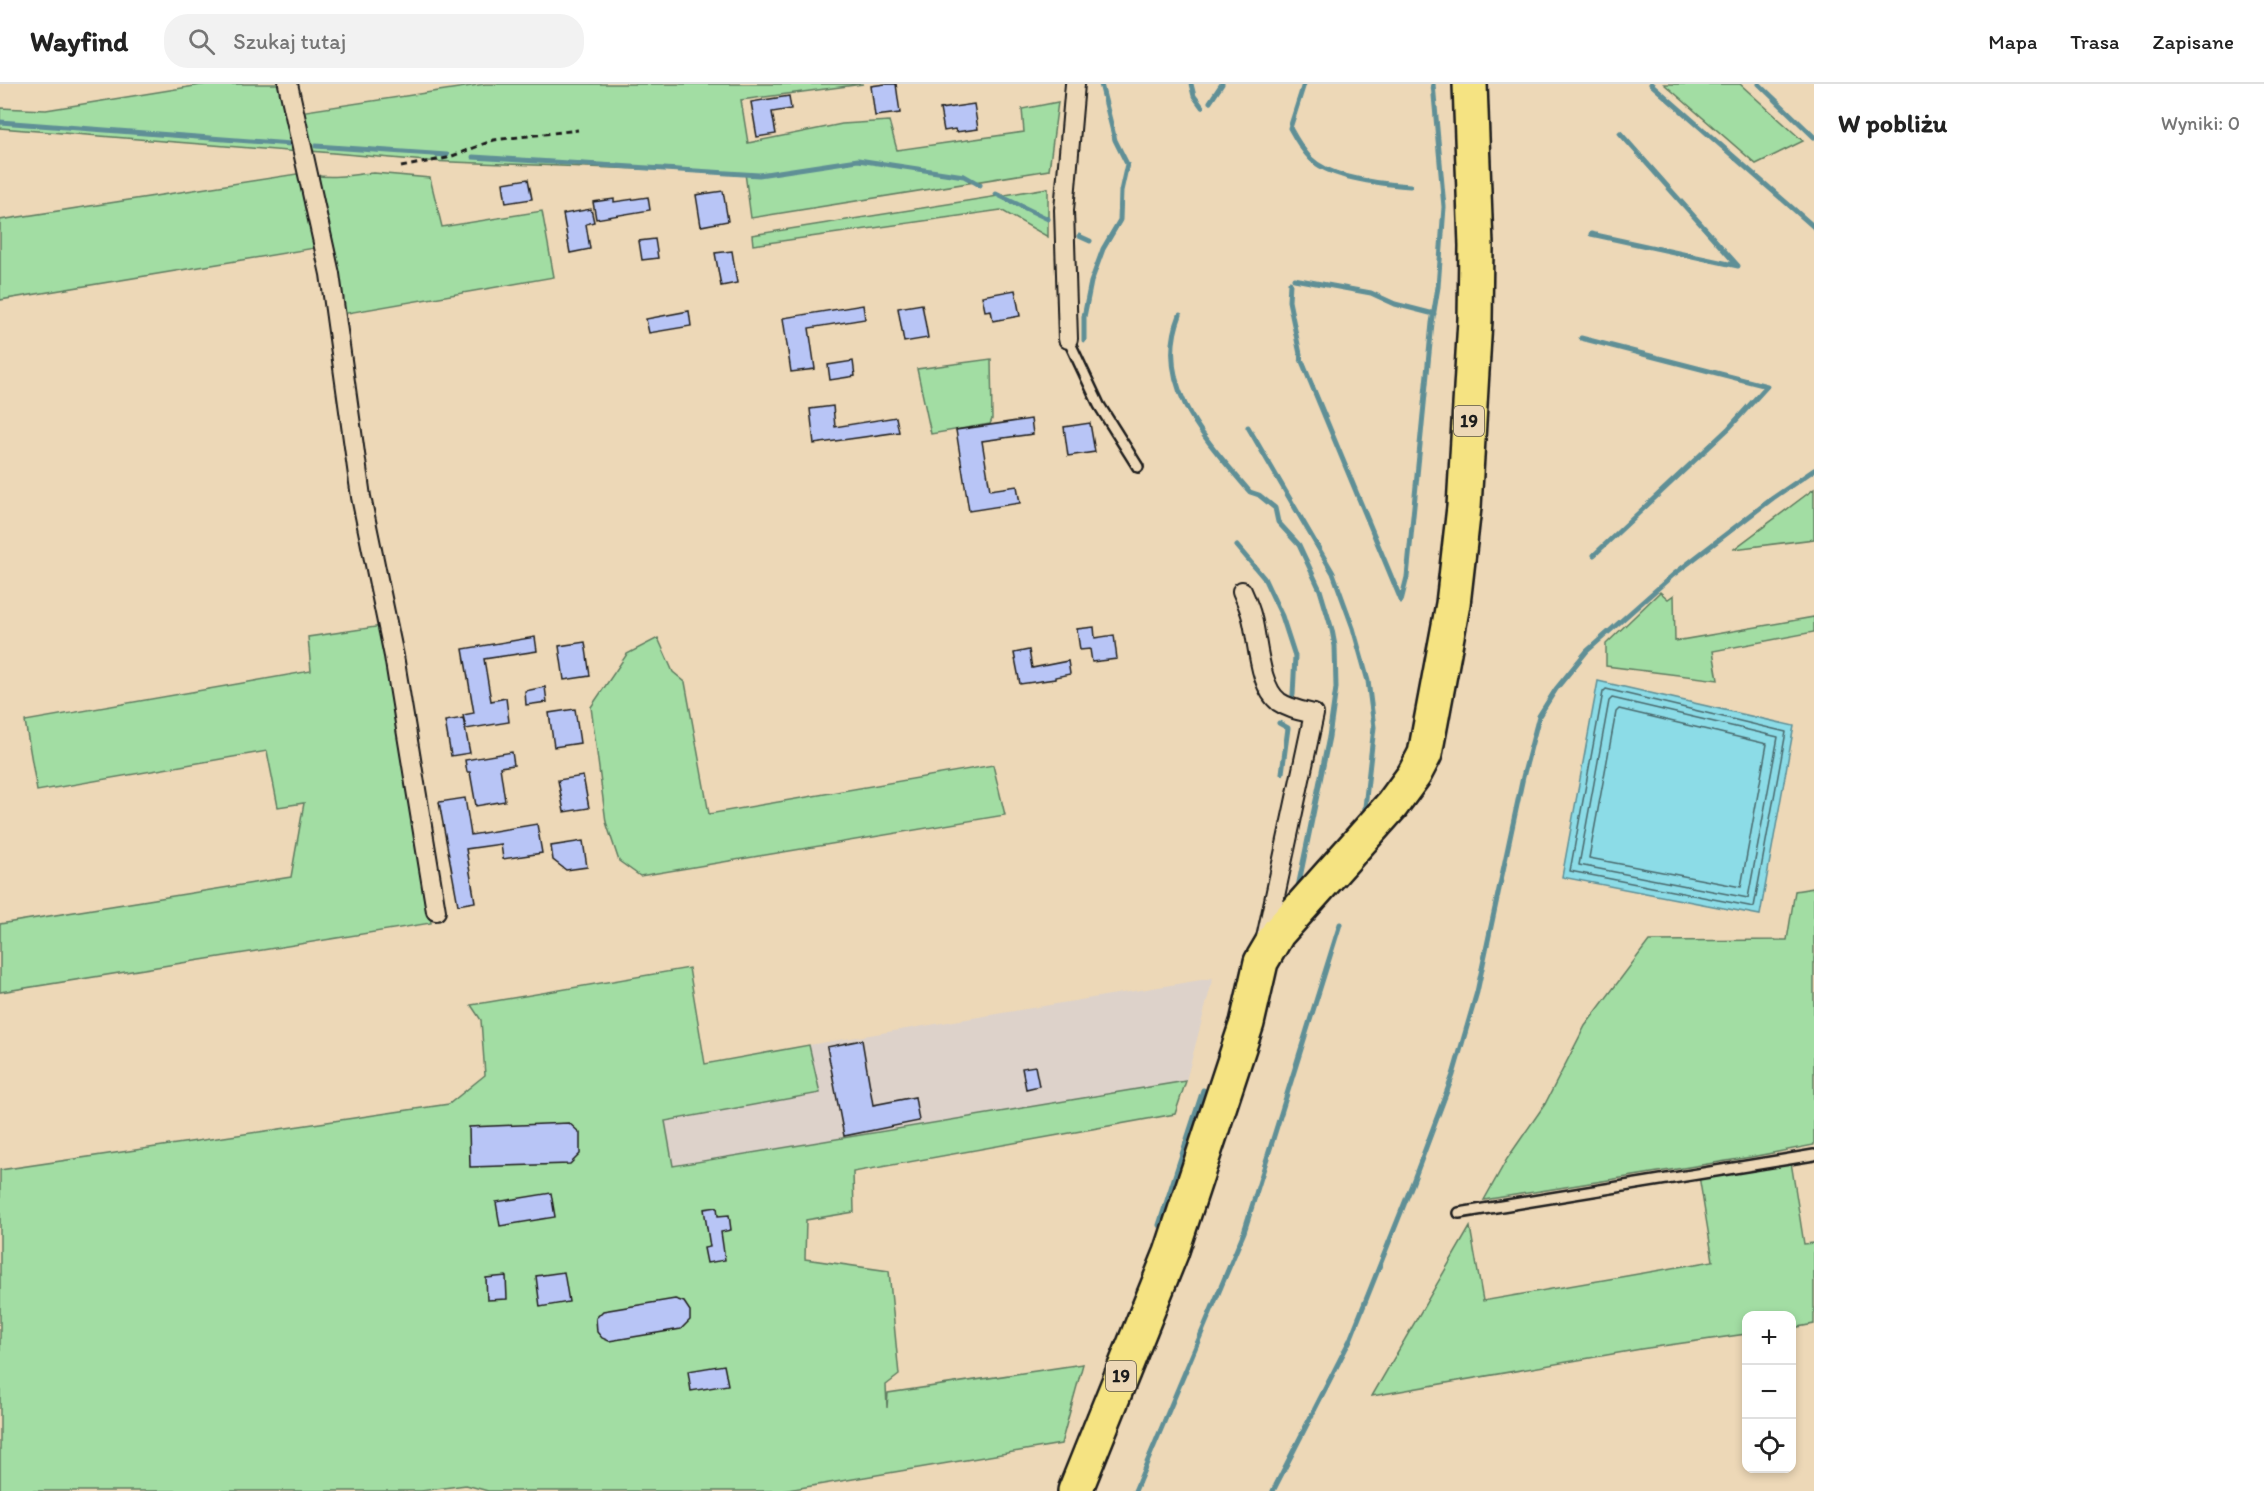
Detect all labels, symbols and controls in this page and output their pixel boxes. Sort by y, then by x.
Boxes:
search box [164,14,584,68]
text: Wayfind [30,24,128,58]
icon: search [185,25,218,58]
text: Szukaj tutaj [233,28,346,55]
text: Mapa [1988,29,2037,54]
text: Trasa [2070,29,2119,54]
text: Zapisane [2152,29,2234,54]
text: W pobliżu [1838,107,1947,139]
text: Wyniki: 0 [2161,111,2240,135]
road number: 19 [1454,406,1484,436]
map controls [1742,1311,1796,1473]
button: + [1742,1311,1796,1365]
road number: 19 [1106,1361,1136,1391]
button: − [1742,1365,1796,1419]
button: locate [1742,1419,1796,1473]

